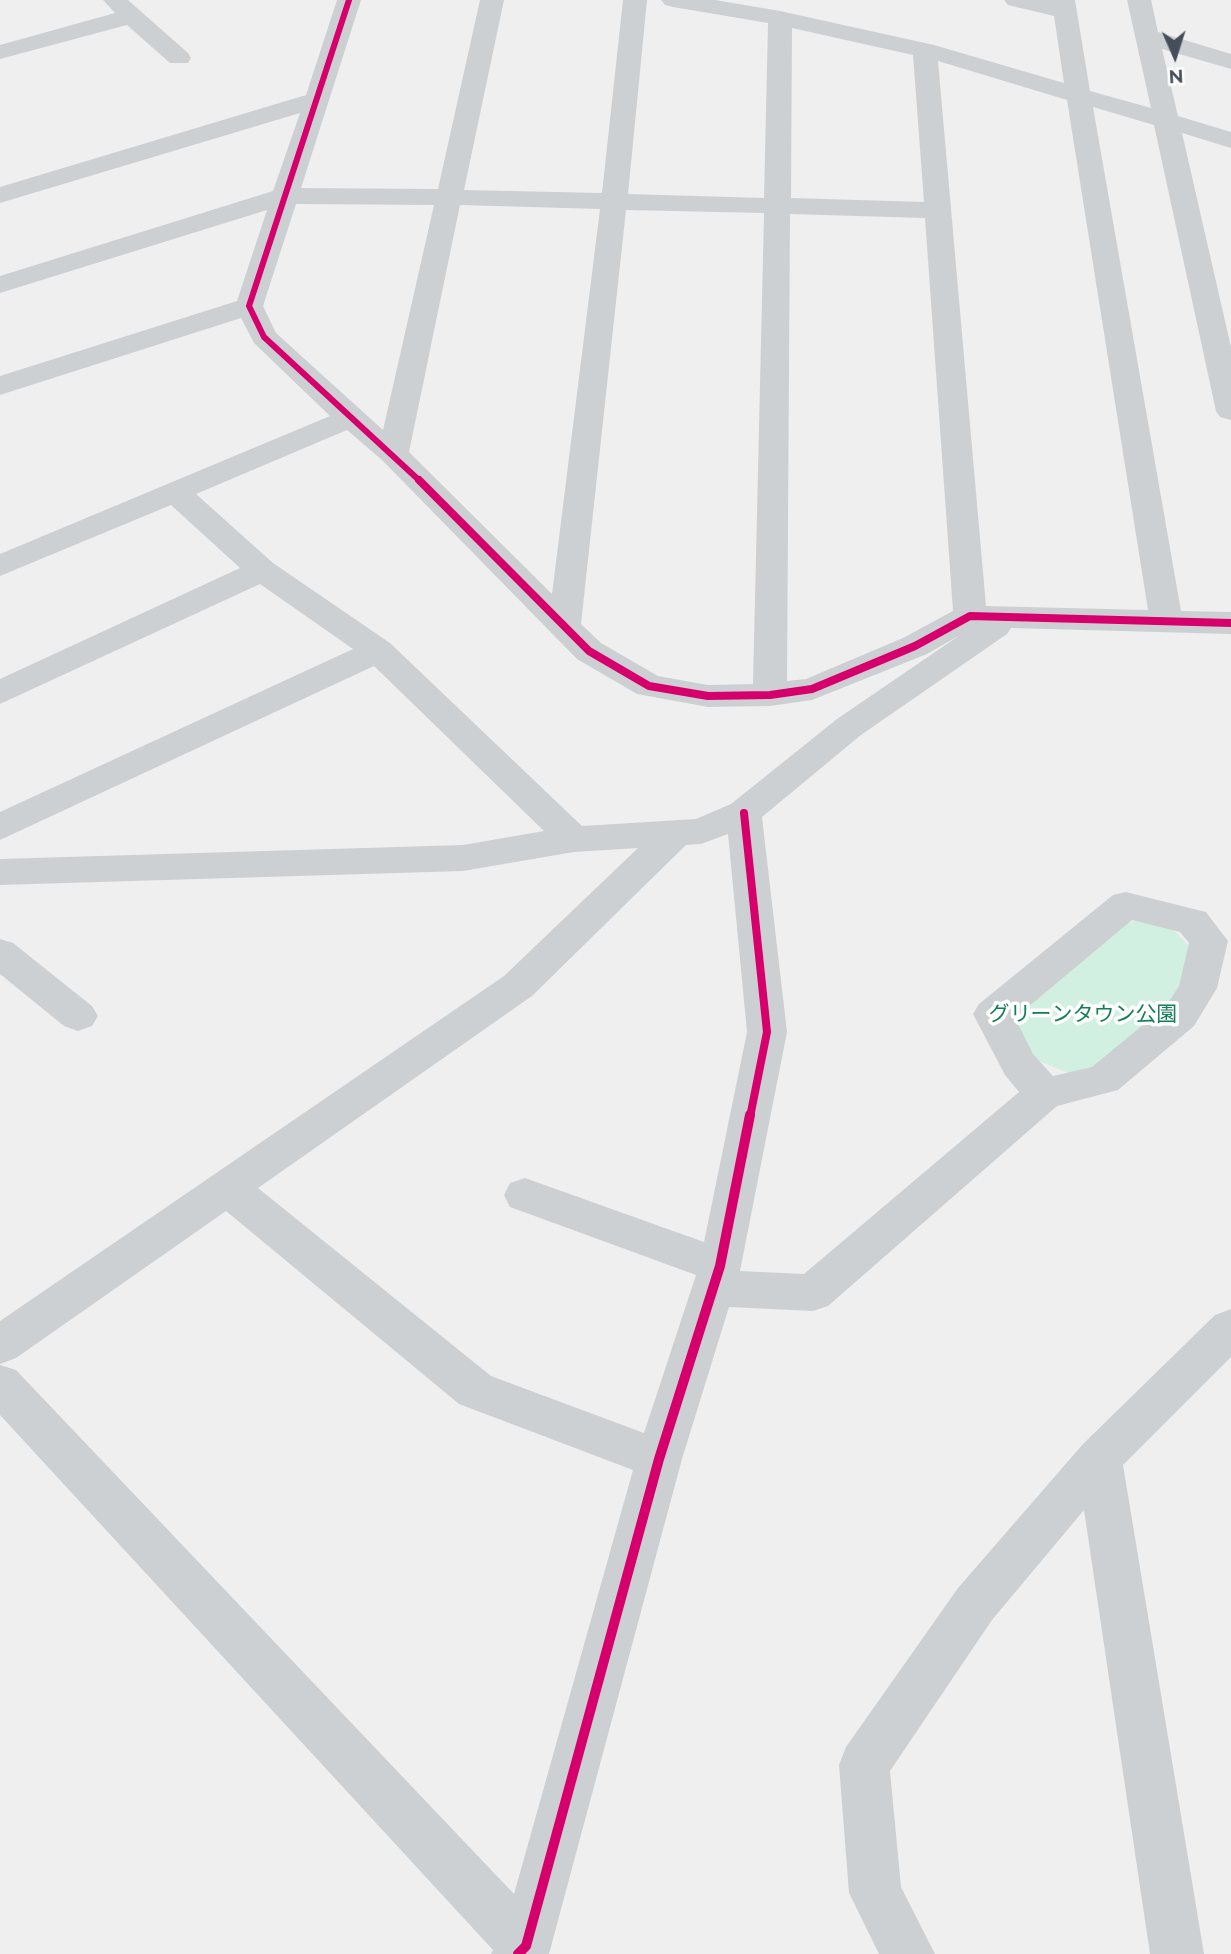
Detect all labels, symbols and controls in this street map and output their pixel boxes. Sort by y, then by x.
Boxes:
north arrow [1140,21,1210,91]
text: N [1168,66,1184,88]
park label: グリーンタウン公園 [989,1002,1177,1028]

